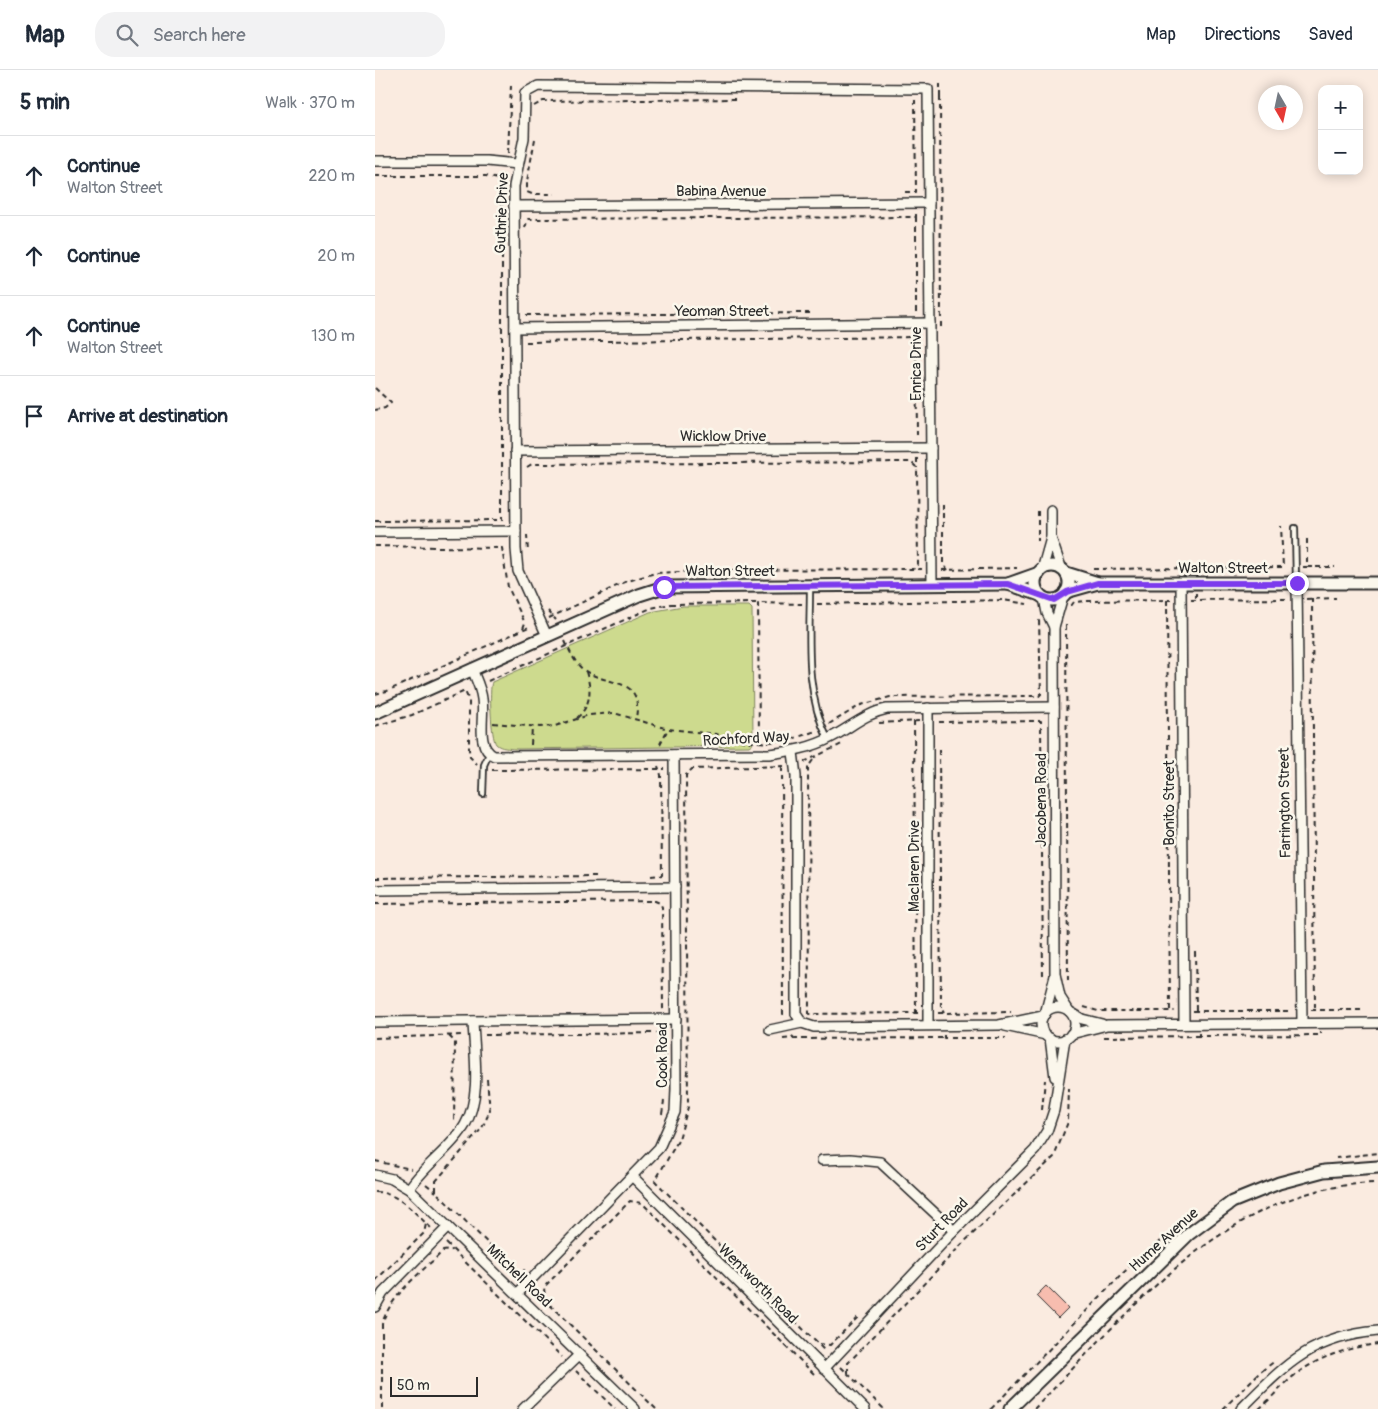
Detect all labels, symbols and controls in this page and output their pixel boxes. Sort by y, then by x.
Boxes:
search box [95,12,445,57]
text: Map [25,20,65,49]
icon: search [113,21,141,49]
text: Search here [153,23,246,47]
text: Map [1146,23,1176,46]
text: Directions [1204,23,1280,46]
text: Saved [1308,23,1353,46]
north arrow [1258,85,1303,130]
map controls [1318,85,1363,175]
button: + [1318,85,1363,130]
text: 5 min [20,89,70,116]
text: Walk · 370 m [265,93,355,113]
button: − [1318,130,1363,175]
text: Continue [67,154,140,178]
icon: ahead [20,162,48,190]
text: 220 m [309,166,355,186]
street label: Guthrie Drive [491,171,513,254]
text: Walton Street [67,178,163,198]
street label: Babina Avenue [676,182,767,201]
icon: ahead [20,242,48,270]
text: Continue [67,244,140,268]
text: 20 m [317,246,355,266]
street label: Yeoman Street [674,302,770,321]
text: Continue [67,314,140,338]
icon: ahead [20,322,48,350]
text: 130 m [311,326,355,346]
street label: Enrica Drive [907,326,926,401]
text: Walton Street [67,338,163,358]
icon: arrive [20,402,48,430]
text: Arrive at destination [67,404,228,428]
street label: Wicklow Drive [680,427,767,446]
street label: Walton Street [1178,559,1269,578]
street label: Walton Street [685,562,776,581]
route end [1286,572,1309,595]
route start [653,576,676,599]
street label: Rochford Way [702,727,790,751]
street label: Farrington Street [1275,747,1295,859]
street label: Jacobena Road [1032,753,1051,847]
street label: Bonito Street [1160,759,1179,846]
street label: Maclaren Drive [905,819,924,912]
street label: Cook Road [653,1022,672,1088]
street label: Sturt Road [912,1194,972,1256]
street label: Hume Avenue [1125,1204,1203,1276]
street label: Mitchell Road [483,1240,555,1312]
street label: Wentworth Road [714,1240,802,1328]
scale bar [390,1374,477,1397]
text: 50 m [397,1377,430,1394]

